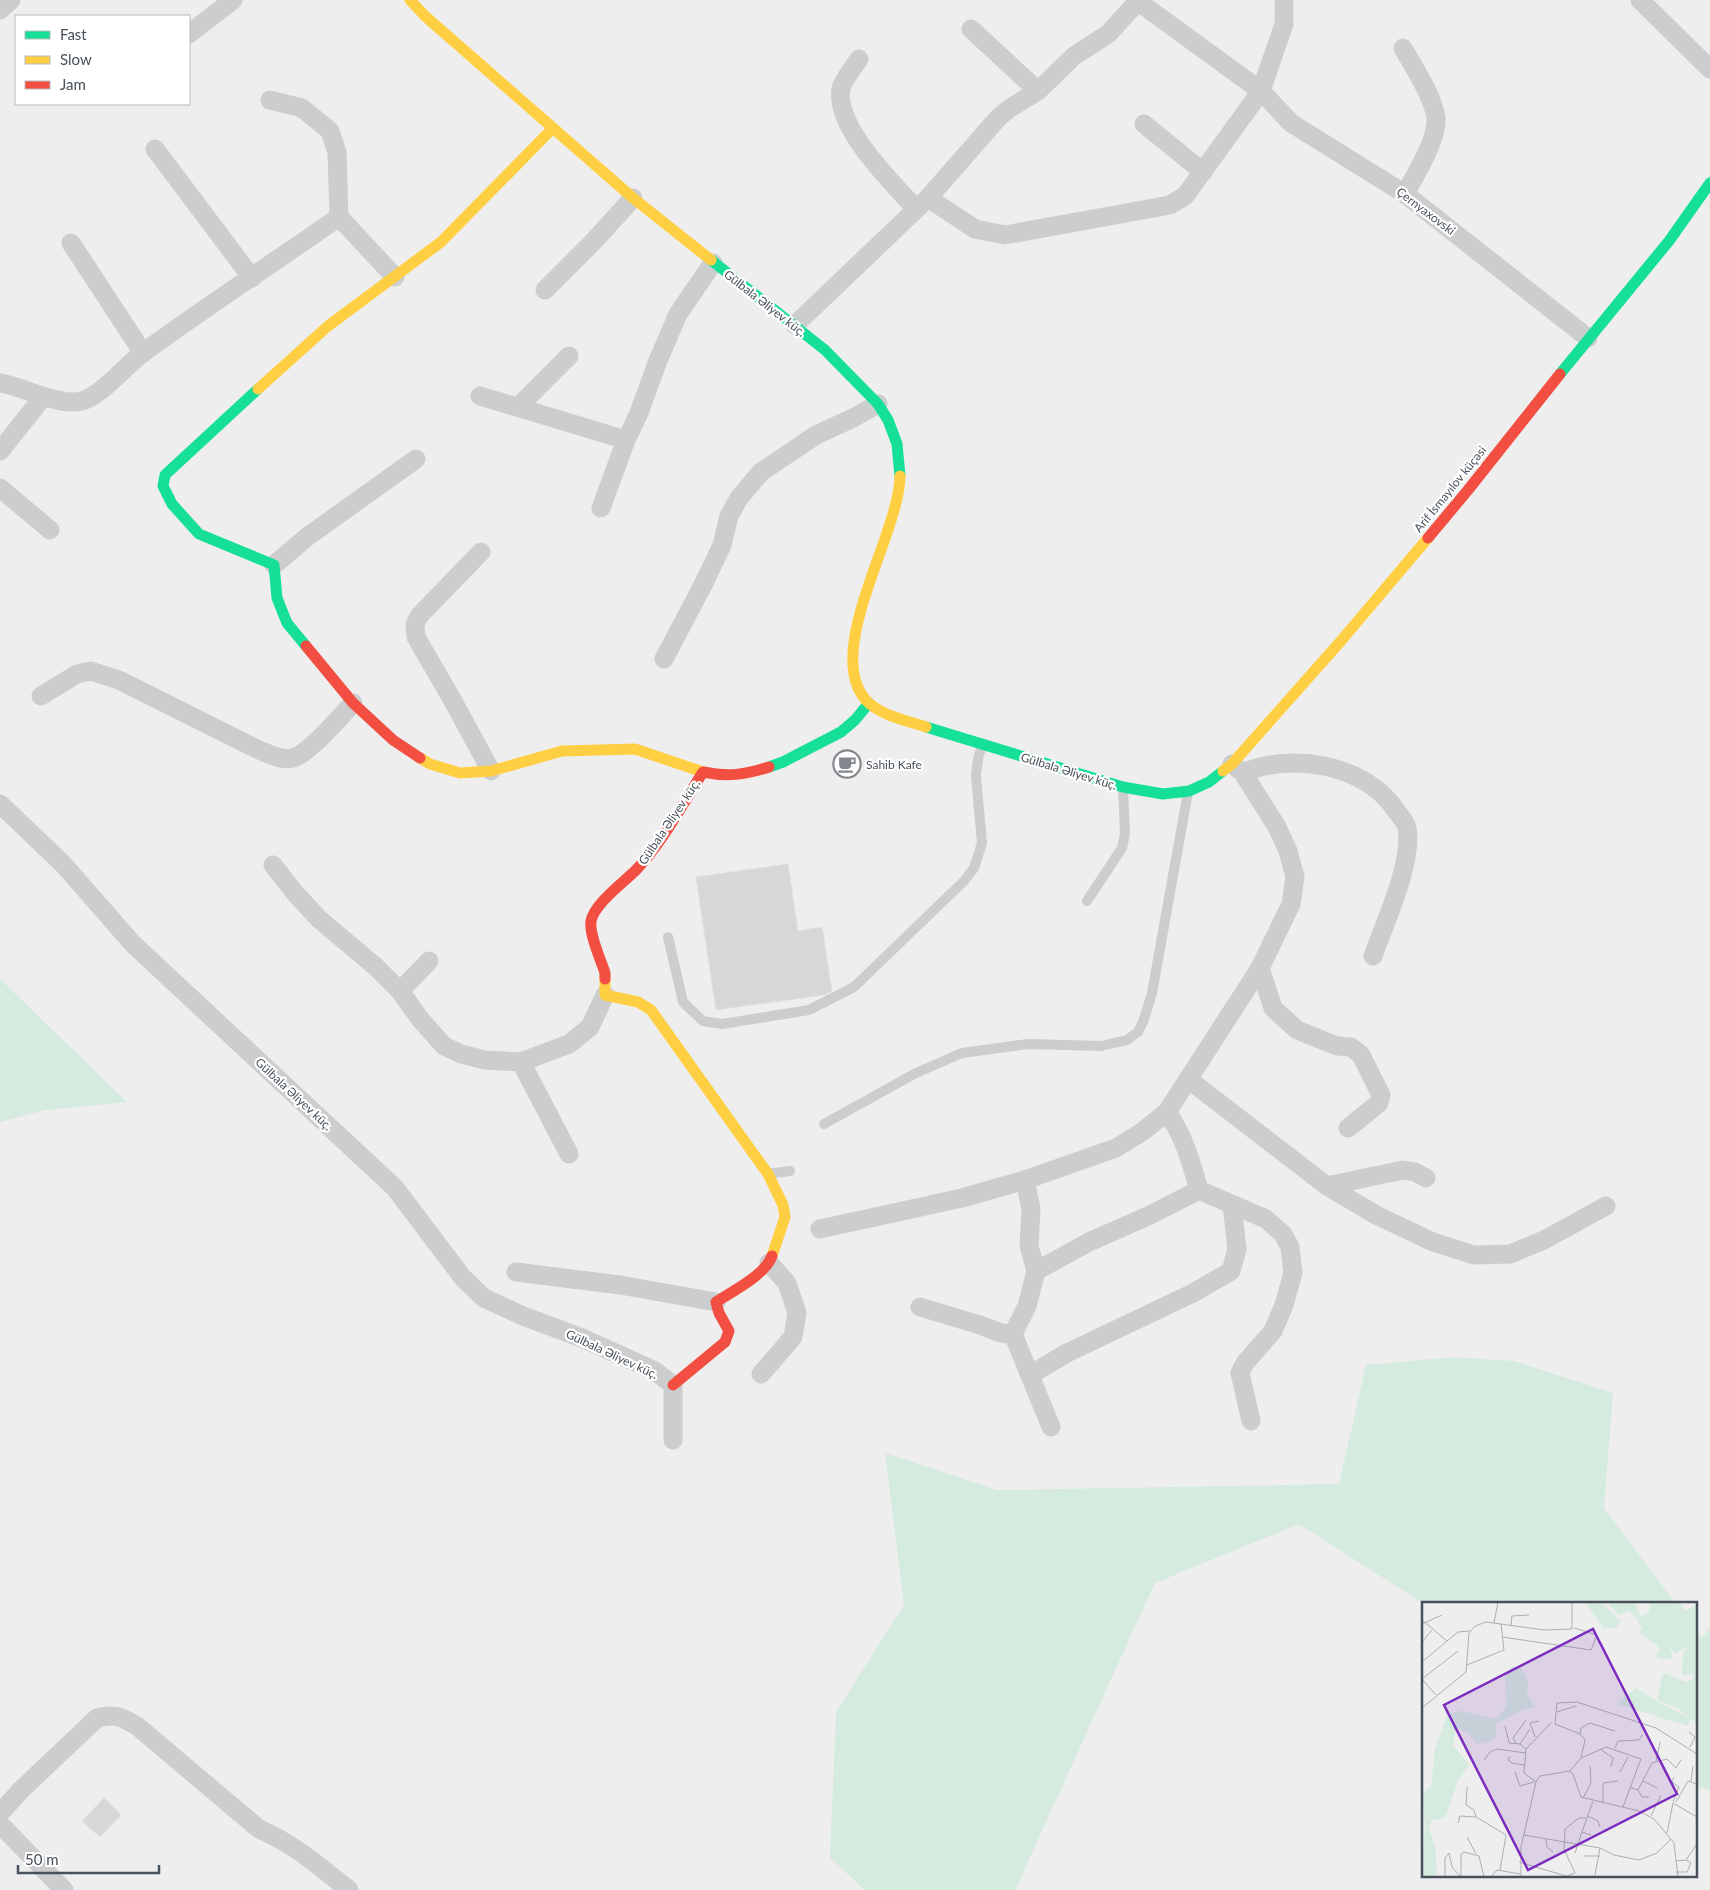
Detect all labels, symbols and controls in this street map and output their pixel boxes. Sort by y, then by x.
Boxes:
legend [15,15,190,105]
text: Fast [60,25,87,43]
text: Slow [60,50,92,68]
text: Jam [60,75,86,93]
street label: Çernyaxovski [1394,184,1458,238]
street label: Gülbala Əliyev küç. [721,266,809,340]
street label: Arif İsmayılov küçəsi [1411,443,1490,535]
cafe icon: Sahib Kafe [832,749,862,779]
street label: Gülbala Əliyev küç. [1019,749,1119,793]
place label: Sahib Kafe [866,757,922,772]
street label: Gülbala Əliyev küç. [635,776,703,867]
street label: Gülbala Əliyev küç. [252,1055,336,1134]
street label: Gülbala Əliyev küç. [564,1326,660,1382]
inset map [1422,1602,1698,1878]
scale bar [18,1842,159,1874]
text: 50 m [25,1850,59,1868]

